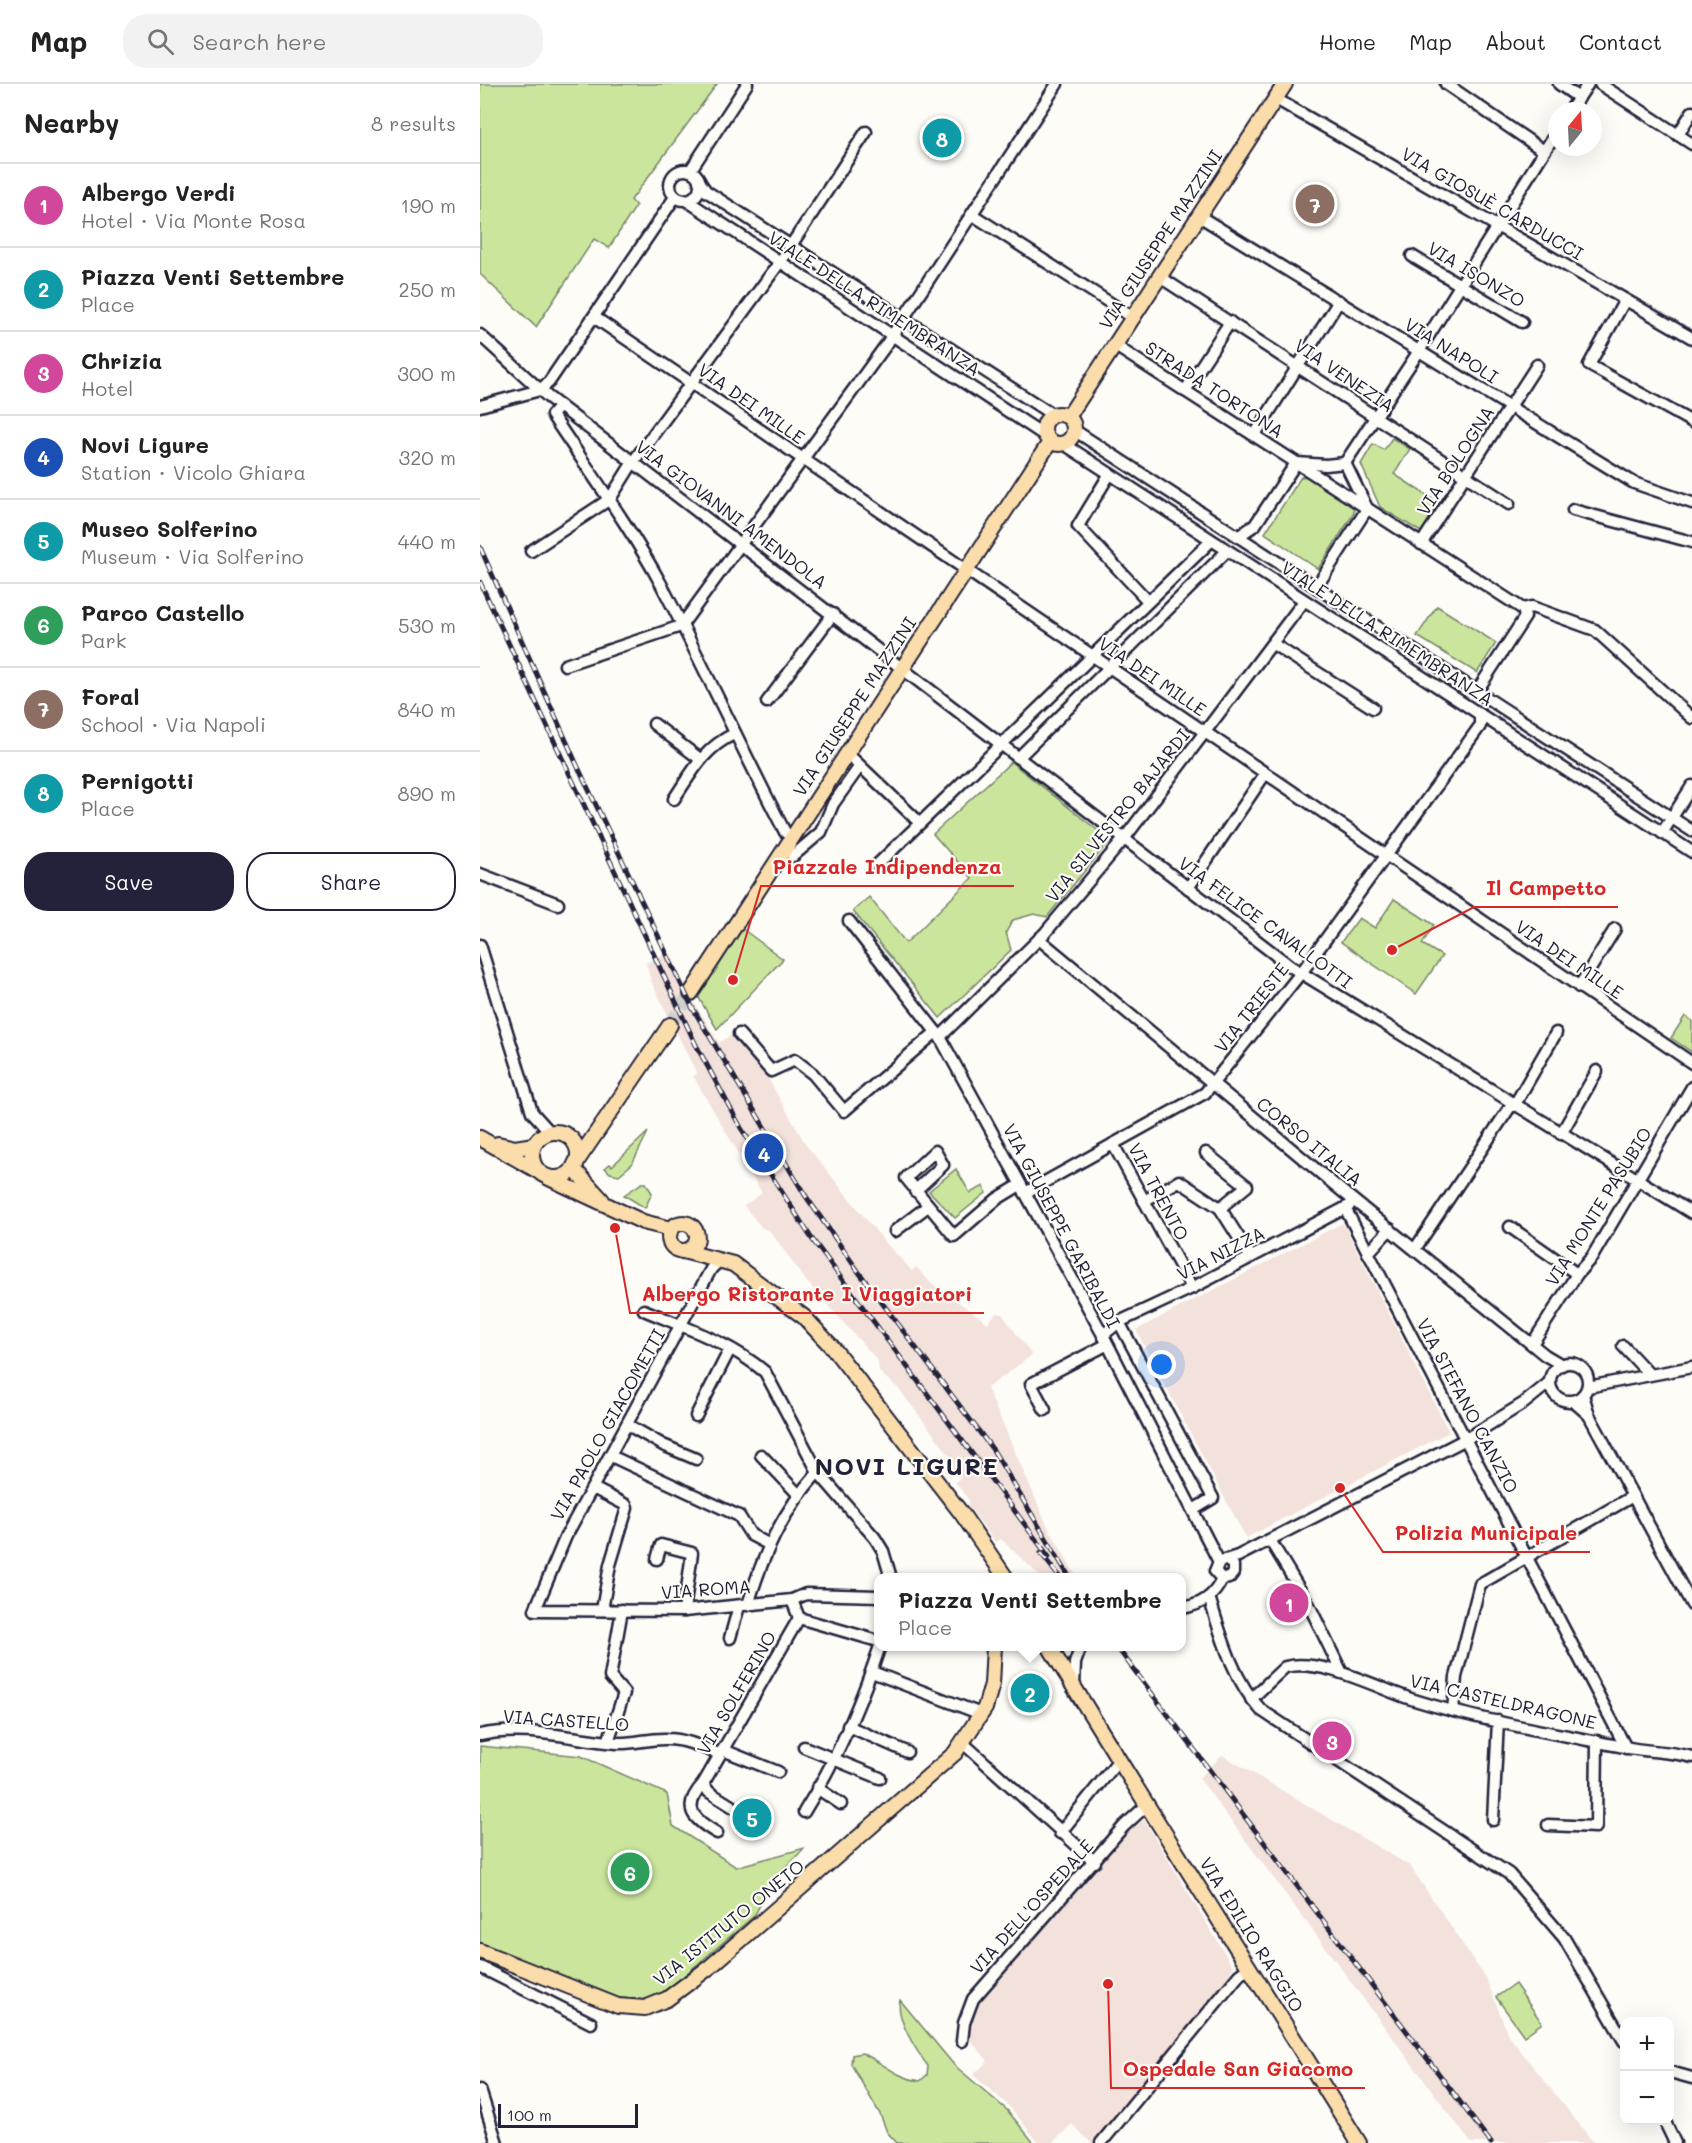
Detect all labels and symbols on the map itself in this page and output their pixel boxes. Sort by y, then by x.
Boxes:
north arrow [1548,102,1602,156]
pin: 8 [922,116,962,160]
street label: VIA GIOSUÈ CARDUCCI [1397,141,1588,265]
street label: VIA GIUSEPPE MAZZINI [1093,145,1227,334]
pin: 7 [1296,182,1334,226]
street label: VIALE DELLA RIMEMBRANZA [764,225,985,381]
street label: VIA ISONZO [1423,236,1530,313]
street label: VIA NAPOLI [1400,312,1503,388]
street label: VIA VENEZIA [1290,333,1399,417]
street label: STRADA TORTONA [1141,335,1288,443]
street label: VIA DEI MILLE [693,357,810,449]
street label: VIA BOLOGNA [1411,401,1500,520]
street label: VIA GIOVANNI AMENDOLA [631,434,832,594]
street label: VIALE DELLA RIMEMBRANZA [1277,555,1498,711]
street label: VIA GIUSEPPE MAZZINI [787,612,921,801]
street label: VIA DEI MILLE [1094,631,1211,721]
street label: VIA SILVESTRO BAJARDI [1040,724,1195,907]
callout: Piazzale Indipendenza [761,848,1014,886]
street label: VIA FELICE CAVALLOTTI [1174,851,1357,994]
text: Piazzale Indipendenza [773,853,1001,879]
callout: Il Campetto [1474,869,1618,907]
text: Il Campetto [1486,874,1606,900]
street label: VIA DEI MILLE [1511,914,1628,1004]
street label: VIA TRIESTE [1209,957,1294,1057]
street label: CORSO ITALIA [1252,1091,1367,1191]
street label: VIA GIUSEPPE GARIBALDI [998,1119,1126,1332]
street label: VIA MONTE PASUBIO [1539,1122,1657,1290]
pin: 4 [744,1130,784,1176]
street label: VIA TRENTO [1123,1139,1195,1244]
street label: VIA NIZZA [1173,1221,1269,1285]
callout: Albergo Ristorante I Viaggiatori [630,1275,984,1313]
text: Albergo Ristorante I Viaggiatori [642,1280,972,1306]
street label: VIA STEFANO CANZIO [1412,1314,1524,1497]
street label: VIA PAOLO GIACOMETTI [544,1324,670,1525]
your location [1147,1350,1176,1379]
district label: NOVI LIGURE [815,1450,999,1481]
callout: Polizia Municipale [1383,1514,1590,1552]
text: Polizia Municipale [1395,1519,1577,1545]
street label: VIA ROMA [660,1574,752,1604]
pin: 1 [1270,1580,1308,1625]
street label: VIA SOLFERINO [691,1626,781,1759]
street label: VIA CASTELDRAGONE [1408,1668,1599,1734]
pin: 2 [1010,1670,1050,1716]
street label: VIA CASTELLO [502,1704,630,1736]
pin: 3 [1312,1718,1352,1764]
pin: 5 [732,1796,772,1840]
street label: VIA DELL'OSPEDALE [964,1834,1098,1979]
pin: 6 [610,1850,650,1894]
street label: VIA EDILIO RAGGIO [1194,1852,1309,2016]
street label: VIA ISTITUTO ONETO [648,1854,809,1991]
callout: Ospedale San Giacomo [1111,2050,1365,2088]
text: Ospedale San Giacomo [1123,2055,1353,2081]
scale bar [498,2101,638,2128]

